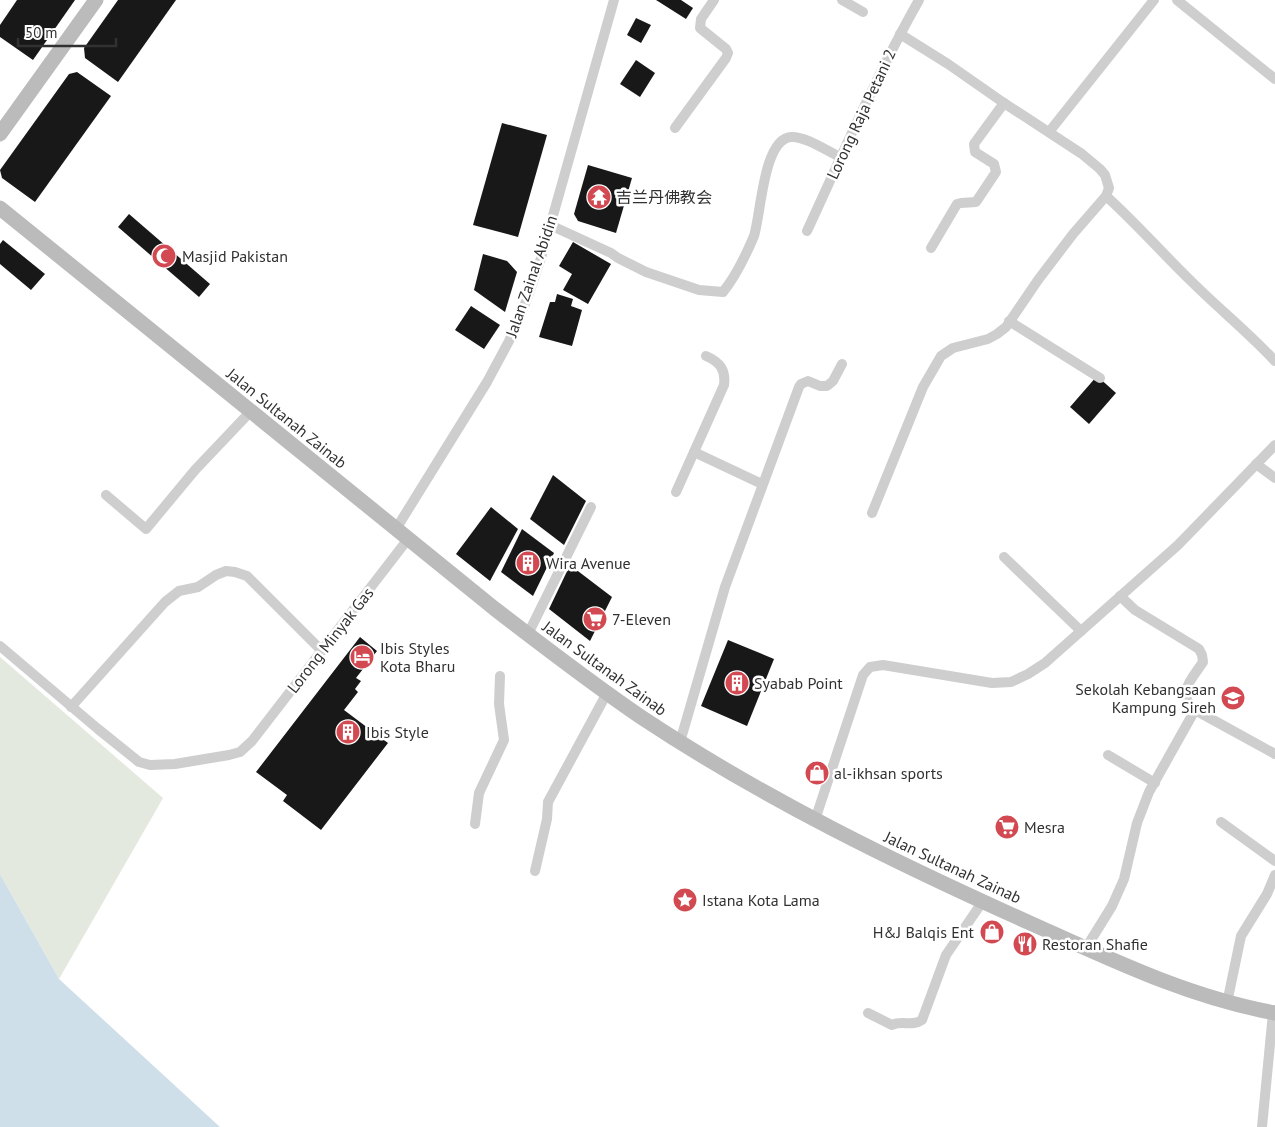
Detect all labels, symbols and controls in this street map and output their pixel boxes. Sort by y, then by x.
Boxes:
scale bar [18,15,115,47]
text: 50 m [25,23,58,42]
street label: Lorong Raja Petani 2 [822,46,900,182]
temple icon: 吉兰丹佛教会 [586,184,612,210]
place label: 吉兰丹佛教会 [616,187,712,207]
street label: Jalan Zainal Abidin [500,212,561,340]
mosque icon: Masjid Pakistan [151,243,177,269]
place label: Masjid Pakistan [182,246,288,266]
street label: Jalan Sultanah Zainab [222,363,351,473]
building icon: Wira Avenue [515,550,541,576]
place label: Wira Avenue [546,553,631,573]
street label: Lorong Minyak Gas [283,583,378,697]
supermarket icon: 7-Eleven [582,606,608,632]
place label: 7-Eleven [612,609,671,629]
street label: Jalan Sultanah Zainab [538,616,671,720]
place label: Ibis Styles Kota Bharu [380,638,455,676]
hotel icon: Ibis Styles Kota Bharu [349,644,375,670]
building icon: Syabab Point [724,670,750,696]
place label: Syabab Point [754,673,843,693]
place label: Sekolah Kebangsaan Kampung Sireh [1075,679,1216,717]
school or university icon: Sekolah Kebangsaan Kampung Sireh [1220,685,1246,711]
building icon: Ibis Style [335,719,361,745]
place label: Ibis Style [366,722,429,742]
shop icon: al-ikhsan sports [804,760,830,786]
place label: al-ikhsan sports [834,763,943,783]
supermarket icon: Mesra [994,814,1020,840]
place label: Mesra [1024,817,1065,837]
street label: Jalan Sultanah Zainab [880,826,1025,907]
place icon: Istana Kota Lama [672,887,698,913]
place label: Istana Kota Lama [702,890,820,910]
shop icon: H&J Balqis Ent [979,919,1005,945]
place label: H&J Balqis Ent [873,922,975,942]
restaurant icon: Restoran Shafie [1012,931,1038,957]
place label: Restoran Shafie [1042,934,1148,954]

